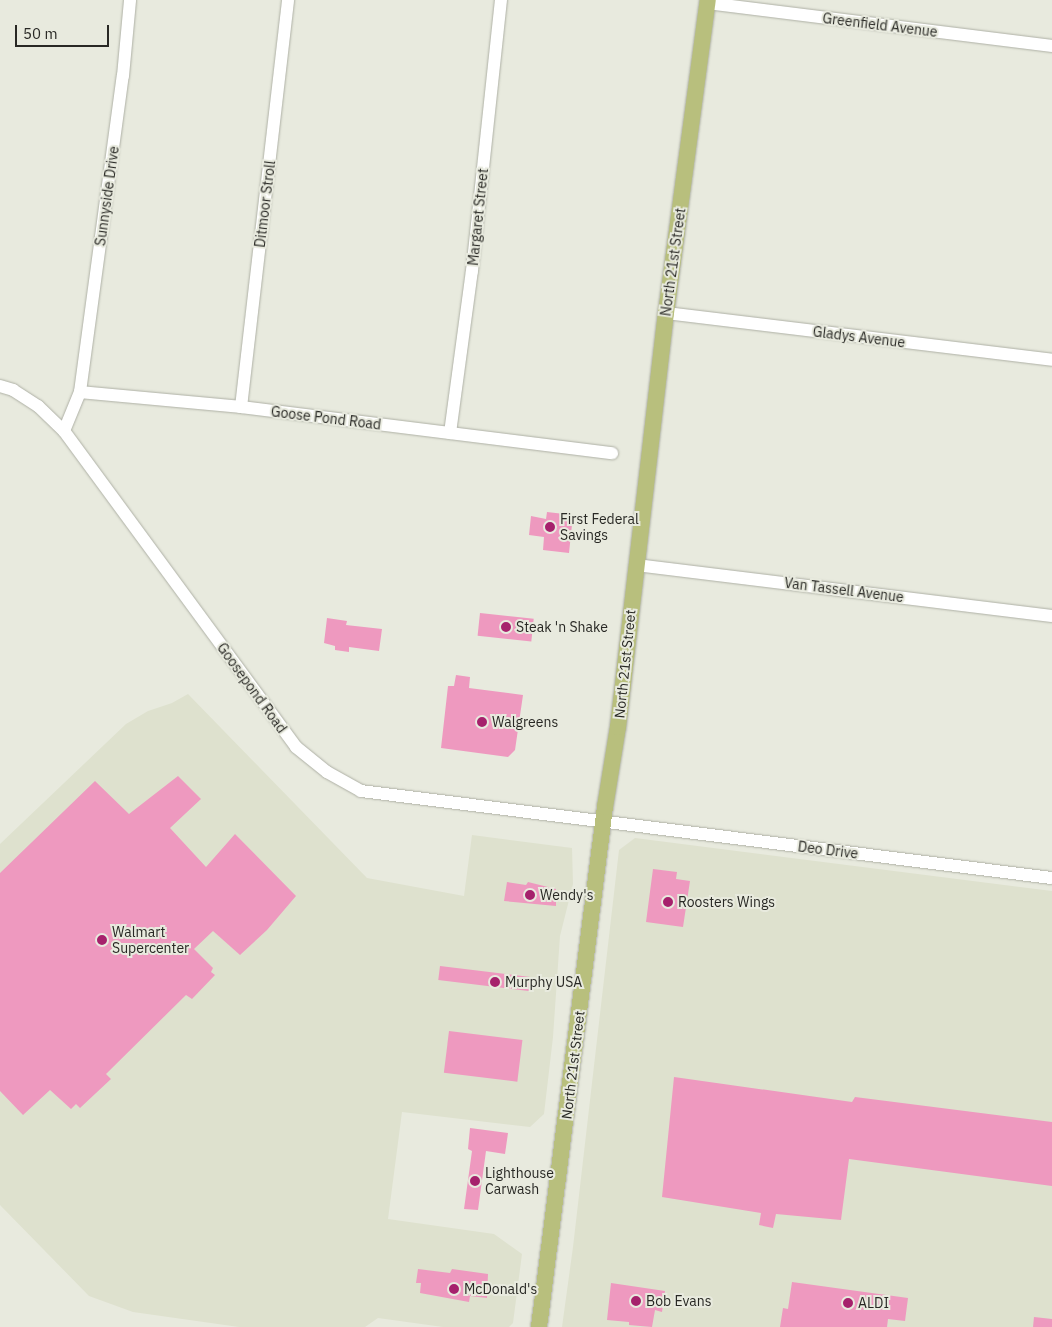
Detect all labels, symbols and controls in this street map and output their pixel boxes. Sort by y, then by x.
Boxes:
street label: Greenfield Avenue [822,10,938,40]
scale bar [18,15,111,47]
text: 50 m [23,24,58,43]
street label: Sunnyside Drive [92,145,122,247]
street label: Ditmoor Stroll [251,159,279,249]
street label: Margaret Street [465,167,491,267]
street label: North 21st Street [657,207,689,317]
street label: Gladys Avenue [812,323,906,351]
street label: Goose Pond Road [270,403,382,433]
place label: First Federal Savings [560,511,639,544]
marker: First Federal Savings [544,521,556,533]
street label: Van Tassell Avenue [783,574,905,606]
street label: North 21st Street [611,609,639,719]
place label: Steak 'n Shake [516,619,608,635]
marker: Steak 'n Shake [500,621,512,633]
street label: Goosepond Road [214,640,290,736]
place label: Walgreens [492,714,558,730]
marker: Walgreens [476,716,488,728]
street label: Deo Drive [797,838,859,862]
place label: Wendy's [540,887,593,903]
marker: Wendy's [524,889,536,901]
place label: Roosters Wings [678,894,775,910]
marker: Roosters Wings [662,896,674,908]
place label: Walmart Supercenter [112,924,189,956]
marker: Walmart Supercenter [96,934,108,946]
place label: Murphy USA [505,974,582,990]
marker: Murphy USA [489,976,501,988]
street label: North 21st Street [558,1010,588,1120]
place label: Lighthouse Carwash [485,1165,554,1198]
marker: Lighthouse Carwash [469,1175,481,1187]
place label: McDonald's [464,1281,537,1297]
marker: McDonald's [448,1283,460,1295]
place label: Bob Evans [646,1293,712,1309]
marker: Bob Evans [630,1295,642,1307]
place label: ALDI [858,1295,889,1311]
marker: ALDI [842,1297,854,1309]

